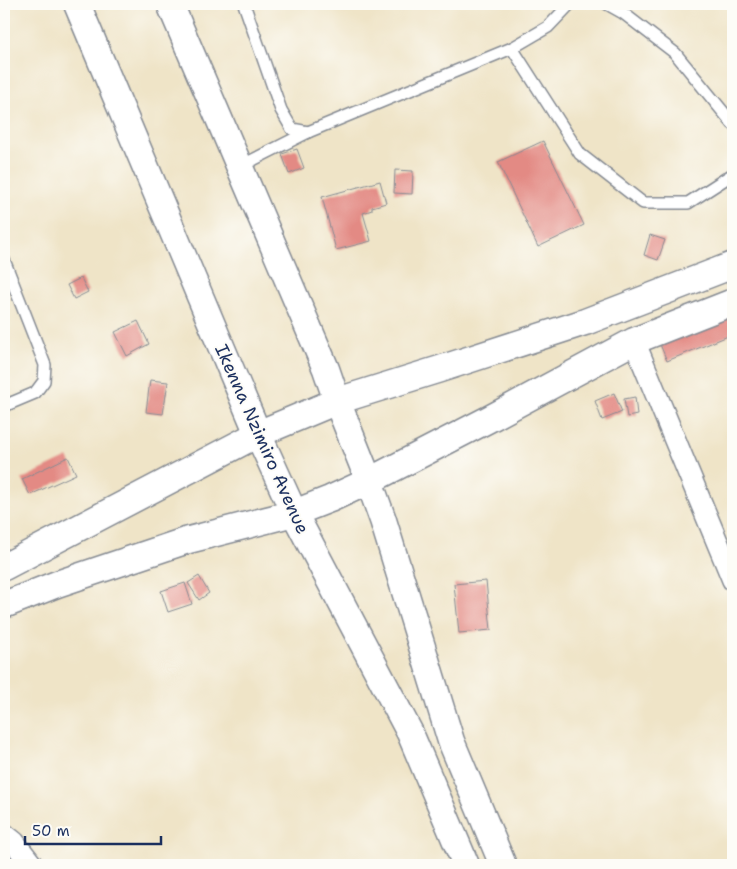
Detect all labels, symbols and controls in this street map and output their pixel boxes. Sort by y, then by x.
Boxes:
street label: Ikenna Nzimiro Avenue [209,340,315,538]
scale bar [25,814,161,846]
text: 50 m [32,821,70,841]

